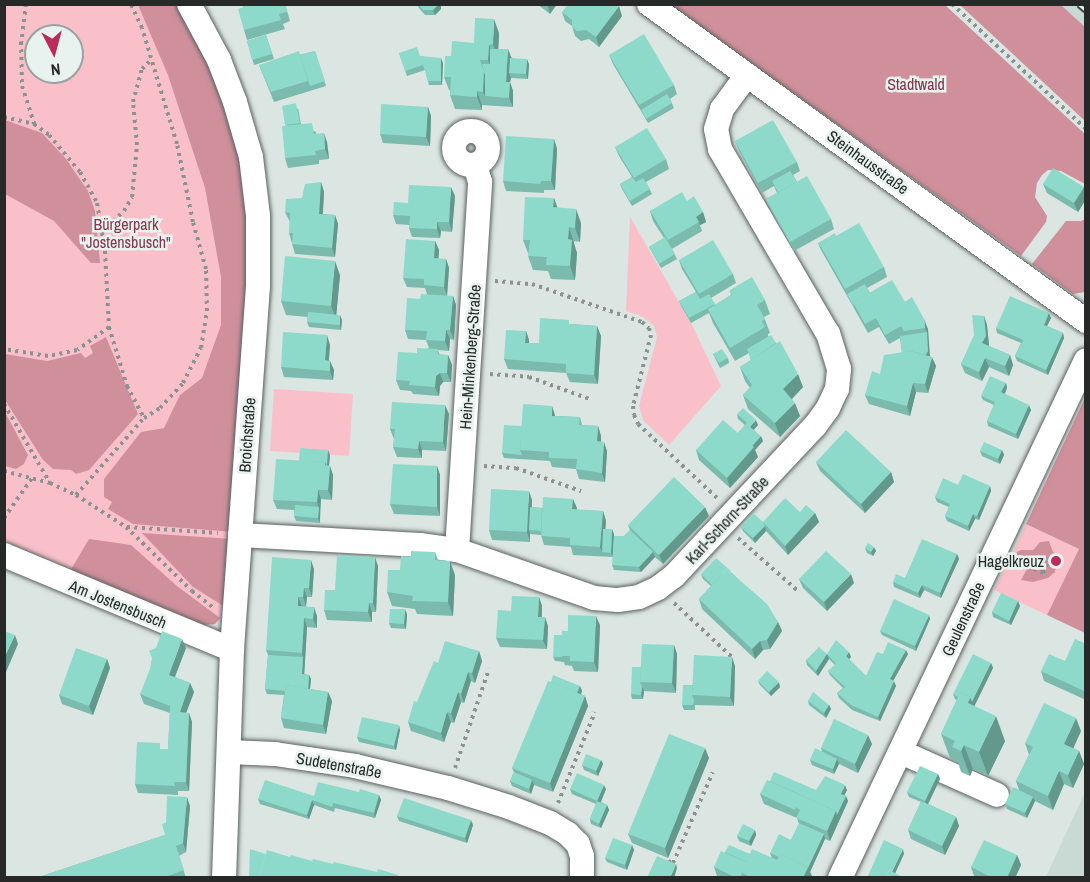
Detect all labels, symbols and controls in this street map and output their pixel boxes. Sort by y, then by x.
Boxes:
north arrow [24,24,84,84]
text: N [50,58,62,81]
park label: Stadtwald [887,74,945,94]
street label: Steinhausstraße [823,126,913,198]
park label: Bürgerpark "Jostensbusch" [81,214,171,252]
street label: Hein-Minkenberg-Straße [455,284,485,430]
street label: Broichstraße [235,397,259,473]
street label: Karl-Schorn-Straße [681,472,773,568]
place label: Hagelkreuz [978,551,1044,571]
marker: Hagelkreuz [1049,554,1063,568]
street label: Am Jostensbusch [66,576,170,632]
street label: Geulenstraße [938,579,988,659]
street label: Sudetenstraße [295,748,383,782]

